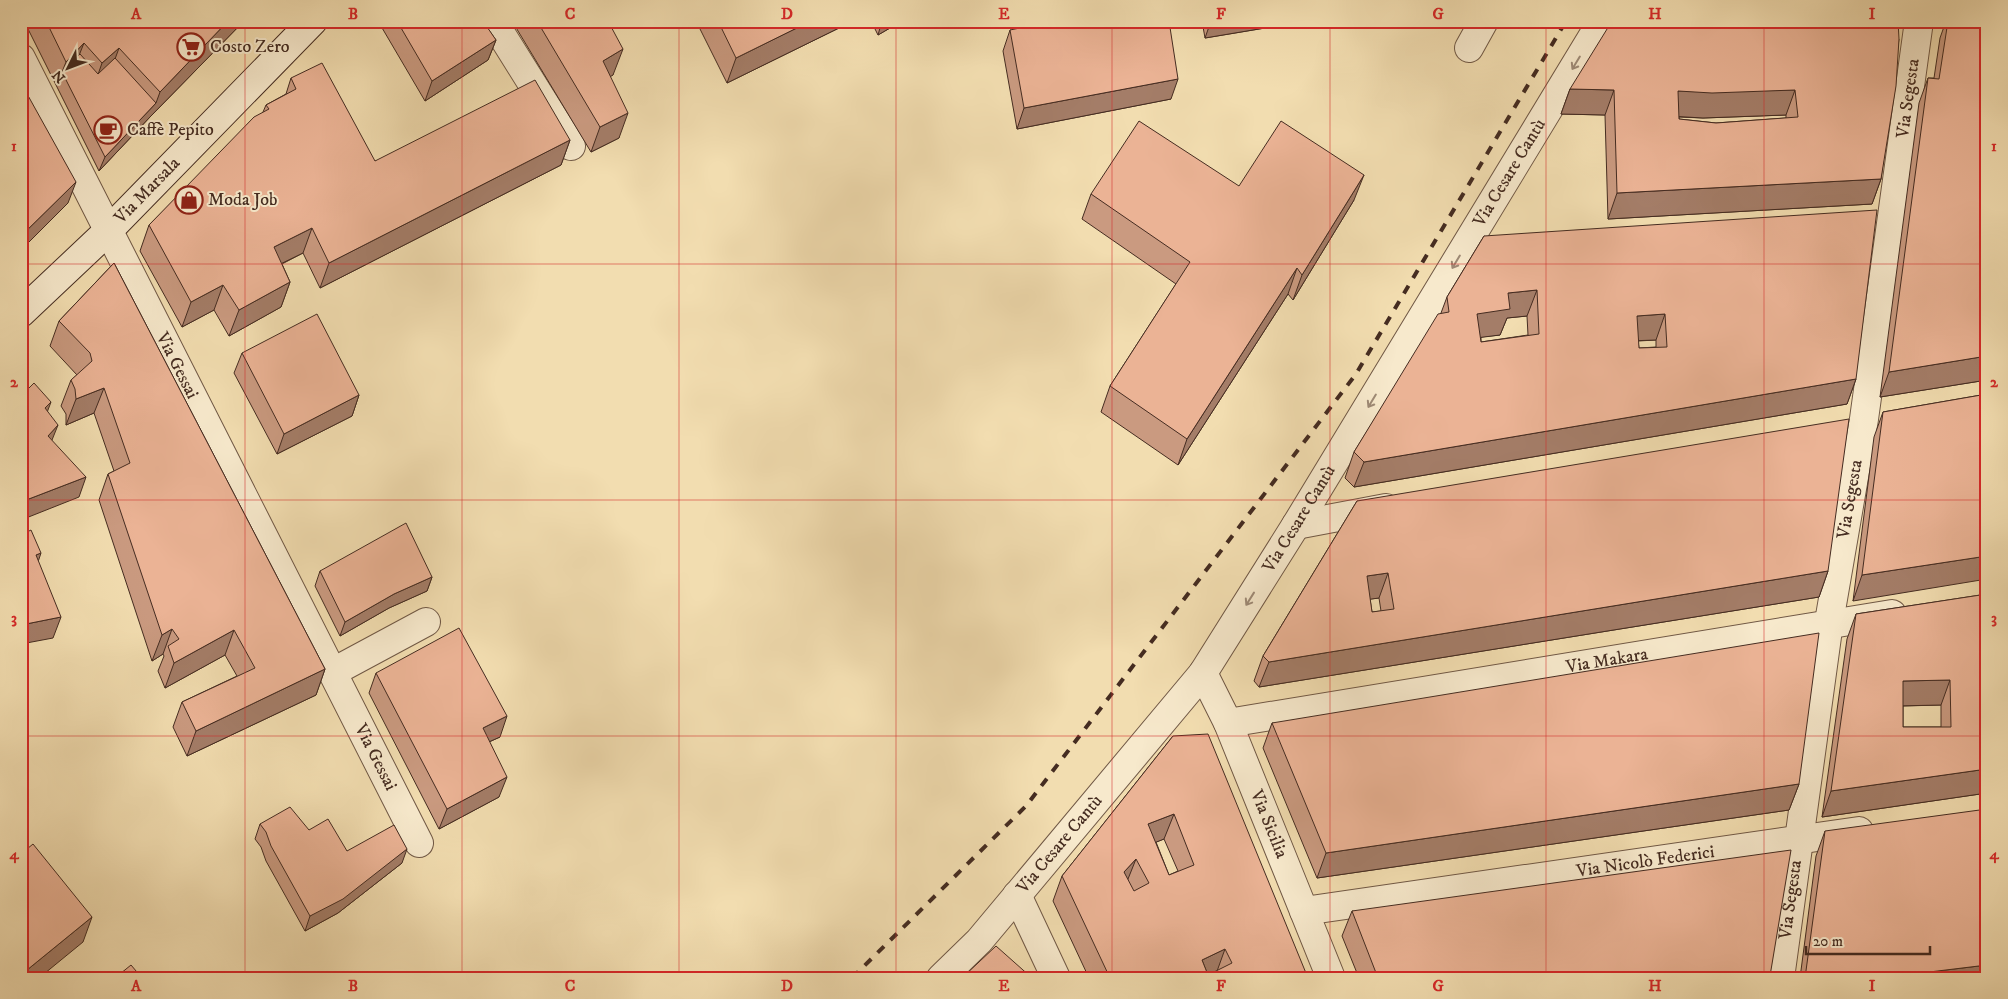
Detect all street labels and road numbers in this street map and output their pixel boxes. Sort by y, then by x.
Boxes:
street label: Via Segesta [1892,57,1925,141]
street label: Via Cesare Cantù [1468,115,1551,232]
street label: Via Marsala [109,152,185,229]
street label: Via Gessai [151,328,203,403]
street label: Via Segesta [1832,458,1868,541]
street label: Via Cesare Cantù [1257,461,1341,578]
street label: Via Makara [1563,643,1650,678]
street label: Via Gessai [349,719,402,794]
street label: Via Sicilia [1245,786,1293,862]
street label: Via Cesare Cantù [1012,790,1108,899]
street label: Via Nicolò Federici [1574,841,1716,883]
street label: Via Segesta [1774,858,1807,942]

